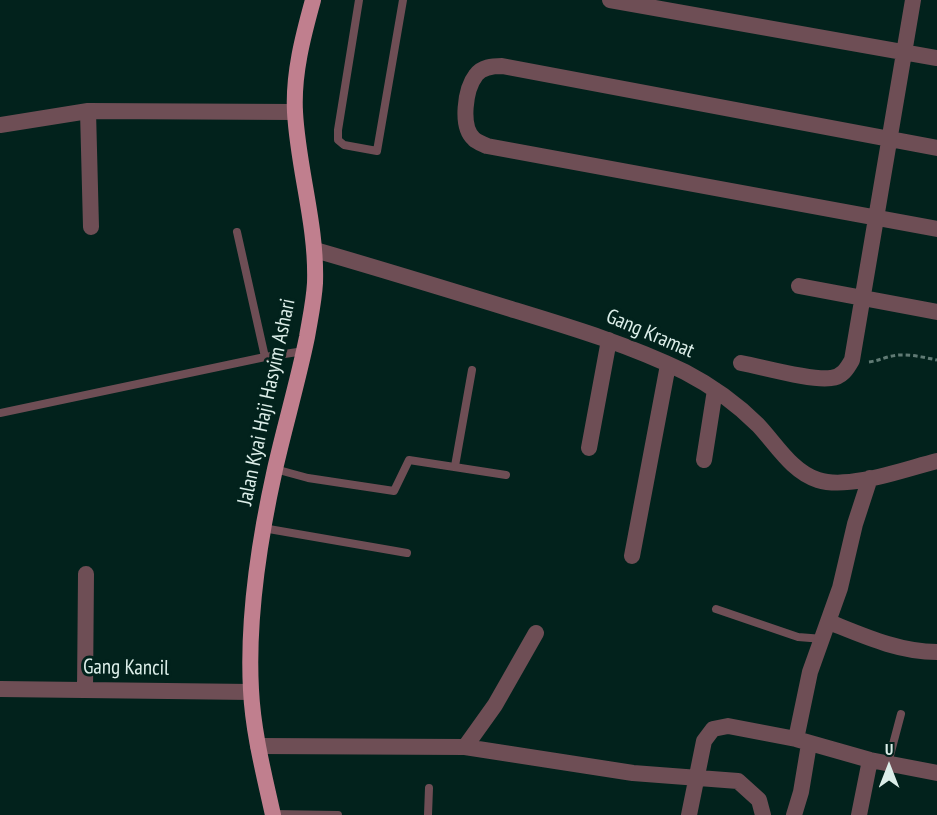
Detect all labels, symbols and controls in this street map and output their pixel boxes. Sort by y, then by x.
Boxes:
street label: Jalan Kyai Haji Hasyim Ashari [233,296,301,508]
street label: Gang Kramat [602,304,698,364]
street label: Gang Kancil [83,655,169,681]
north arrow [859,737,919,797]
text: U [885,739,893,759]

